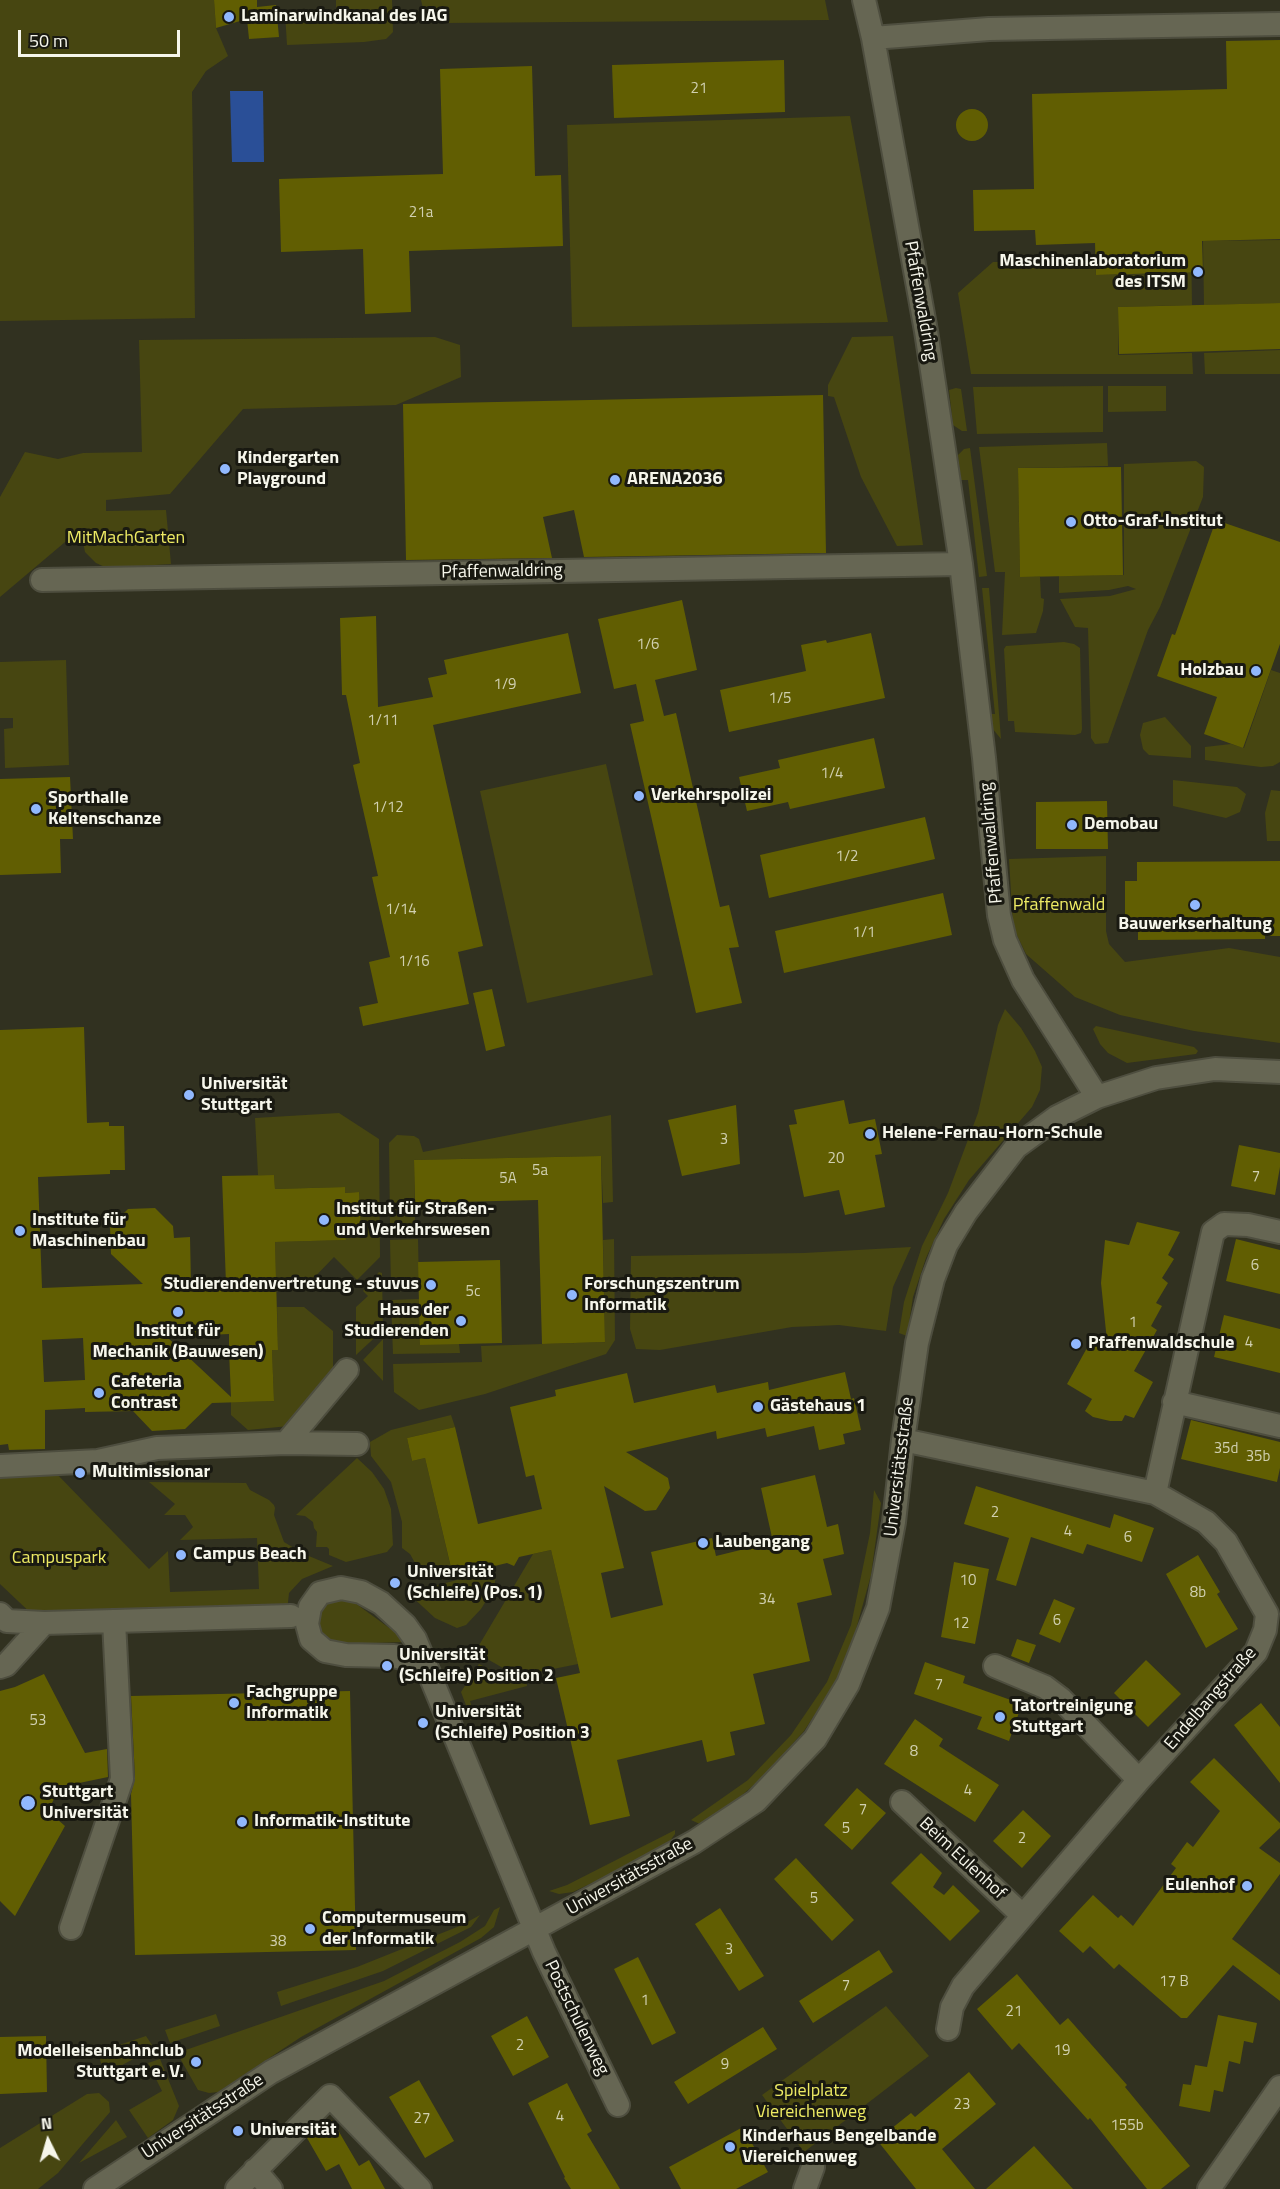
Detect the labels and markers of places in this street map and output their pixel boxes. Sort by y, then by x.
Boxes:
place label: Laminarwindkanal des IAG [241,6,447,28]
marker: Laminarwindkanal des IAG [222,10,236,24]
place label: Maschinenlaboratorium des ITSM [999,251,1186,294]
marker: Maschinenlaboratorium des ITSM [1191,265,1205,279]
place label: Kindergarten Playground [237,448,339,490]
marker: Kindergarten Playground [218,462,232,476]
place label: ARENA2036 [627,469,723,491]
marker: ARENA2036 [608,473,622,487]
place label: Otto-Graf-Institut [1083,511,1223,533]
marker: Otto-Graf-Institut [1064,515,1078,529]
place label: Holzbau [1180,660,1244,682]
marker: Holzbau [1249,664,1263,678]
place label: Verkehrspolizei [651,785,772,807]
place label: Sporthalle Keltenschanze [48,788,161,830]
marker: Verkehrspolizei [632,789,646,803]
marker: Sporthalle Keltenschanze [29,802,43,816]
place label: Demobau [1084,814,1158,836]
marker: Demobau [1065,818,1079,832]
marker: Bauwerkserhaltung [1188,898,1202,912]
place label: Bauwerkserhaltung [1118,914,1272,936]
place label: Universität Stuttgart [201,1074,287,1116]
marker: Universität Stuttgart [182,1088,196,1102]
place label: Helene-Fernau-Horn-Schule [882,1123,1102,1145]
marker: Helene-Fernau-Horn-Schule [863,1127,877,1141]
place label: Institut für Straßen- und Verkehrswesen [336,1199,494,1242]
place label: Institute für Maschinenbau [32,1210,146,1252]
marker: Institut für Straßen- und Verkehrswesen [317,1213,331,1227]
marker: Institute für Maschinenbau [13,1224,27,1238]
place label: Studierendenvertretung - stuvus [163,1274,419,1296]
place label: Forschungszentrum Informatik [584,1274,740,1316]
marker: Studierendenvertretung - stuvus [424,1278,438,1292]
marker: Forschungszentrum Informatik [565,1288,579,1302]
place label: Haus der Studierenden [344,1300,449,1342]
marker: Institut für Mechanik (Bauwesen) [171,1305,185,1319]
marker: Haus der Studierenden [454,1314,468,1328]
place label: Institut für Mechanik (Bauwesen) [92,1321,264,1364]
place label: Pfaffenwaldschule [1088,1333,1234,1355]
marker: Pfaffenwaldschule [1069,1337,1083,1351]
place label: Cafeteria Contrast [111,1372,182,1414]
marker: Cafeteria Contrast [92,1386,106,1400]
place label: Gästehaus 1 [770,1396,866,1418]
marker: Gästehaus 1 [751,1400,765,1414]
place label: Multimissionar [92,1462,210,1484]
marker: Multimissionar [73,1466,87,1480]
place label: Laubengang [715,1532,810,1554]
marker: Laubengang [696,1536,710,1550]
place label: Campus Beach [193,1544,307,1566]
marker: Campus Beach [174,1548,188,1562]
place label: Universität (Schleife) (Pos. 1) [407,1562,542,1604]
marker: Universität (Schleife) (Pos. 1) [388,1576,402,1590]
place label: Universität (Schleife) Position 2 [399,1645,554,1688]
marker: Universität (Schleife) Position 2 [380,1659,394,1673]
place label: Fachgruppe Informatik [246,1682,337,1724]
marker: Fachgruppe Informatik [227,1696,241,1710]
place label: Tatortreinigung Stuttgart [1012,1696,1133,1738]
place label: Universität (Schleife) Position 3 [435,1702,590,1744]
marker: Tatortreinigung Stuttgart [993,1710,1007,1724]
marker: Universität (Schleife) Position 3 [416,1716,430,1730]
place label: Stuttgart Universität [42,1782,128,1824]
marker: Stuttgart Universität [19,1794,37,1812]
place label: Informatik-Institute [254,1811,410,1833]
marker: Informatik-Institute [235,1815,249,1829]
place label: Eulenhof [1165,1875,1235,1897]
marker: Eulenhof [1240,1879,1254,1893]
place label: Computermuseum der Informatik [322,1908,466,1950]
marker: Computermuseum der Informatik [303,1922,317,1936]
place label: Modelleisenbahnclub Stuttgart e. V. [17,2041,184,2084]
marker: Modelleisenbahnclub Stuttgart e. V. [189,2055,203,2069]
place label: Universität [250,2120,336,2142]
marker: Universität [231,2124,245,2138]
place label: Kinderhaus Bengelbande Viereichenweg [742,2126,936,2168]
marker: Kinderhaus Bengelbande Viereichenweg [723,2140,737,2154]

